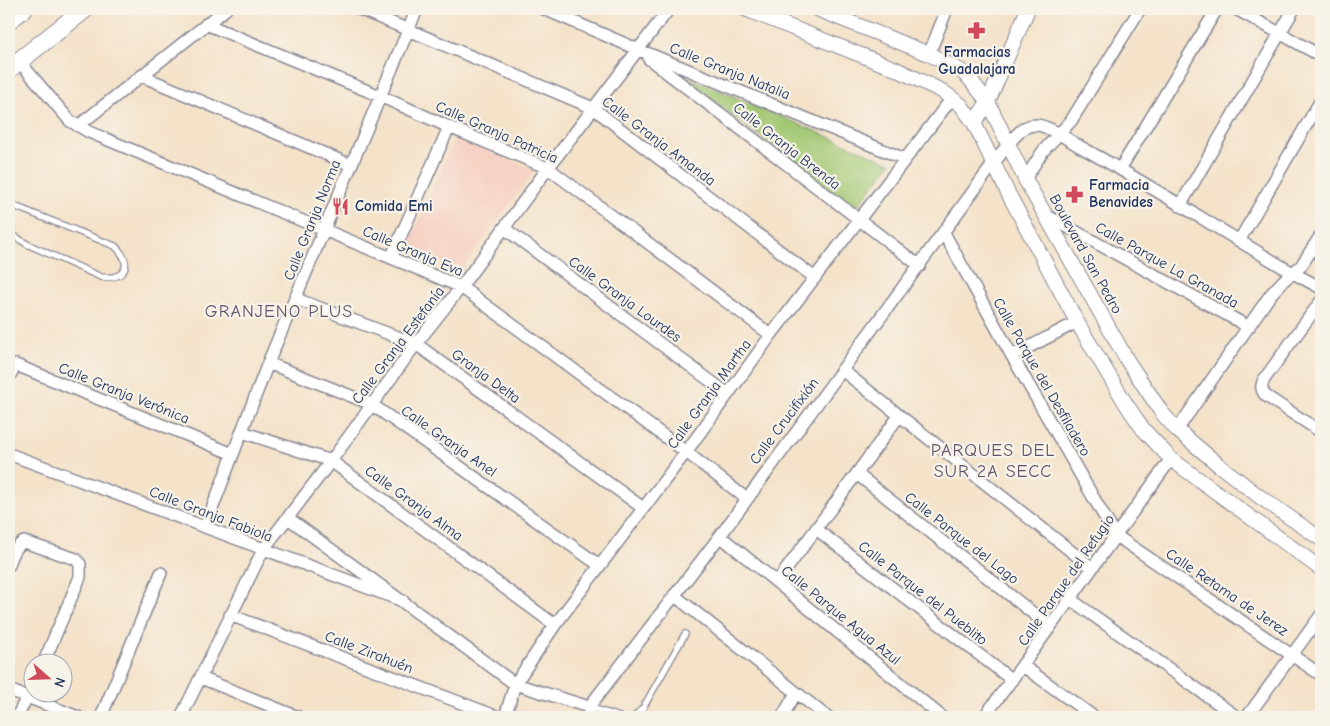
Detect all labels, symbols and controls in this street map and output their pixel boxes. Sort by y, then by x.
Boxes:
pharmacy icon: Farmacias Guadalajara [967,21,987,41]
street label: Calle Granja Natalia [667,39,793,103]
place label: Farmacias Guadalajara [938,43,1016,78]
street label: Calle Granja Amanda [599,92,719,190]
street label: Calle Granja Patricia [433,97,561,167]
street label: Calle Granja Brenda [730,99,844,193]
street label: Calle Granja Norma [280,157,344,283]
place label: Farmacia Benavides [1089,176,1153,211]
pharmacy icon: Farmacia Benavides [1065,184,1085,204]
street label: Boulevard San Pedro [1046,191,1126,317]
restaurant icon: Comida Emi [331,196,351,216]
place label: Comida Emi [355,197,433,215]
street label: Calle Parque La Granada [1092,218,1242,312]
street label: Calle Granja Eva [360,222,466,280]
street label: Calle Granja Lourdes [565,252,685,346]
street label: Calle Granja Estefanía [348,283,448,407]
street label: Calle Parque del Desfiladero [989,295,1095,459]
district label: GRANJENO PLUS [205,301,353,322]
street label: Calle Granja Martha [663,336,755,452]
street label: Granja Delta [448,345,524,407]
street label: Calle Granja Verónica [56,359,192,427]
street label: Calle Crucifixión [746,374,822,468]
street label: Calle Granja Anel [398,401,500,481]
district label: PARQUES DEL SUR 2A SECC [931,440,1055,482]
street label: Calle Granja Alma [361,461,467,545]
street label: Calle Granja Fabiola [147,482,275,546]
street label: Calle Parque del Lago [901,488,1023,588]
street label: Calle Parque del Refugio [1014,511,1118,649]
street label: Calle Parque del Pueblito [855,537,991,649]
street label: Calle Retama de Jerez [1162,544,1292,640]
street label: Calle Parque Agua Azul [778,561,904,669]
street label: Calle Zirahuén [322,627,416,677]
north arrow [22,654,72,704]
text: N [50,675,69,689]

